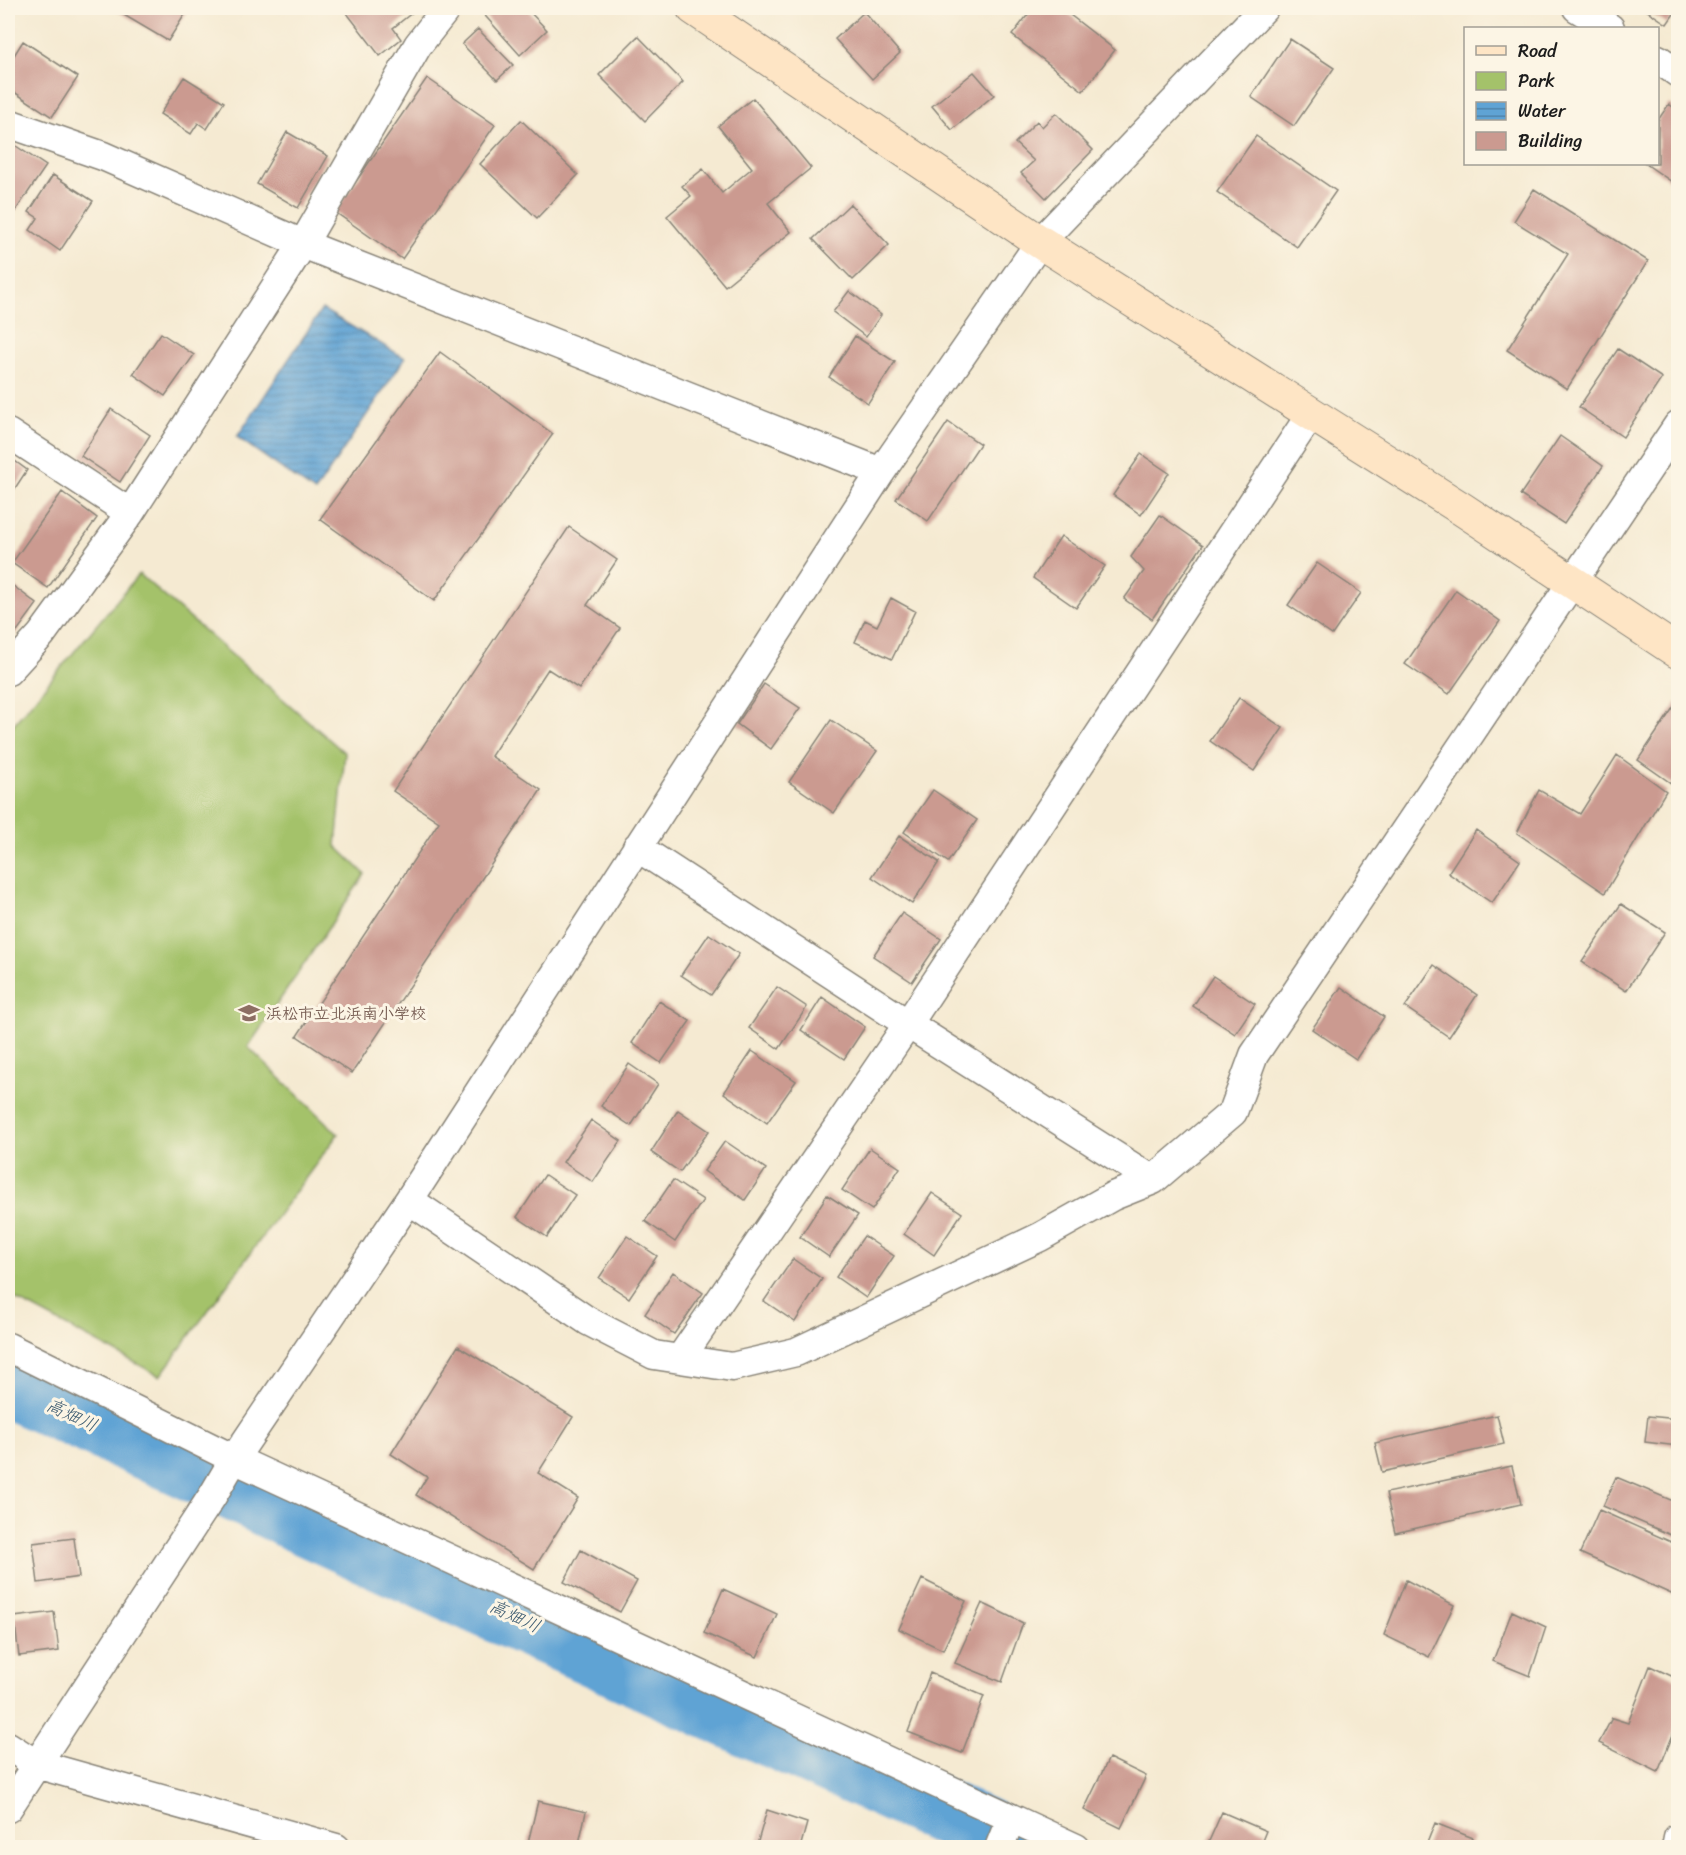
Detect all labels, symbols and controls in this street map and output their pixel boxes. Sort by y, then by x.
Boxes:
legend [1464,27,1659,165]
text: Road [1518,35,1558,67]
text: Park [1518,65,1555,97]
text: Water [1518,95,1567,127]
text: Building [1518,125,1582,157]
place label: 浜松市立北浜南小学校 [266,999,426,1028]
school or university icon: 浜松市立北浜南小学校 [237,1001,261,1025]
water label: 高畑川 [41,1389,103,1441]
water label: 高畑川 [484,1590,546,1642]

